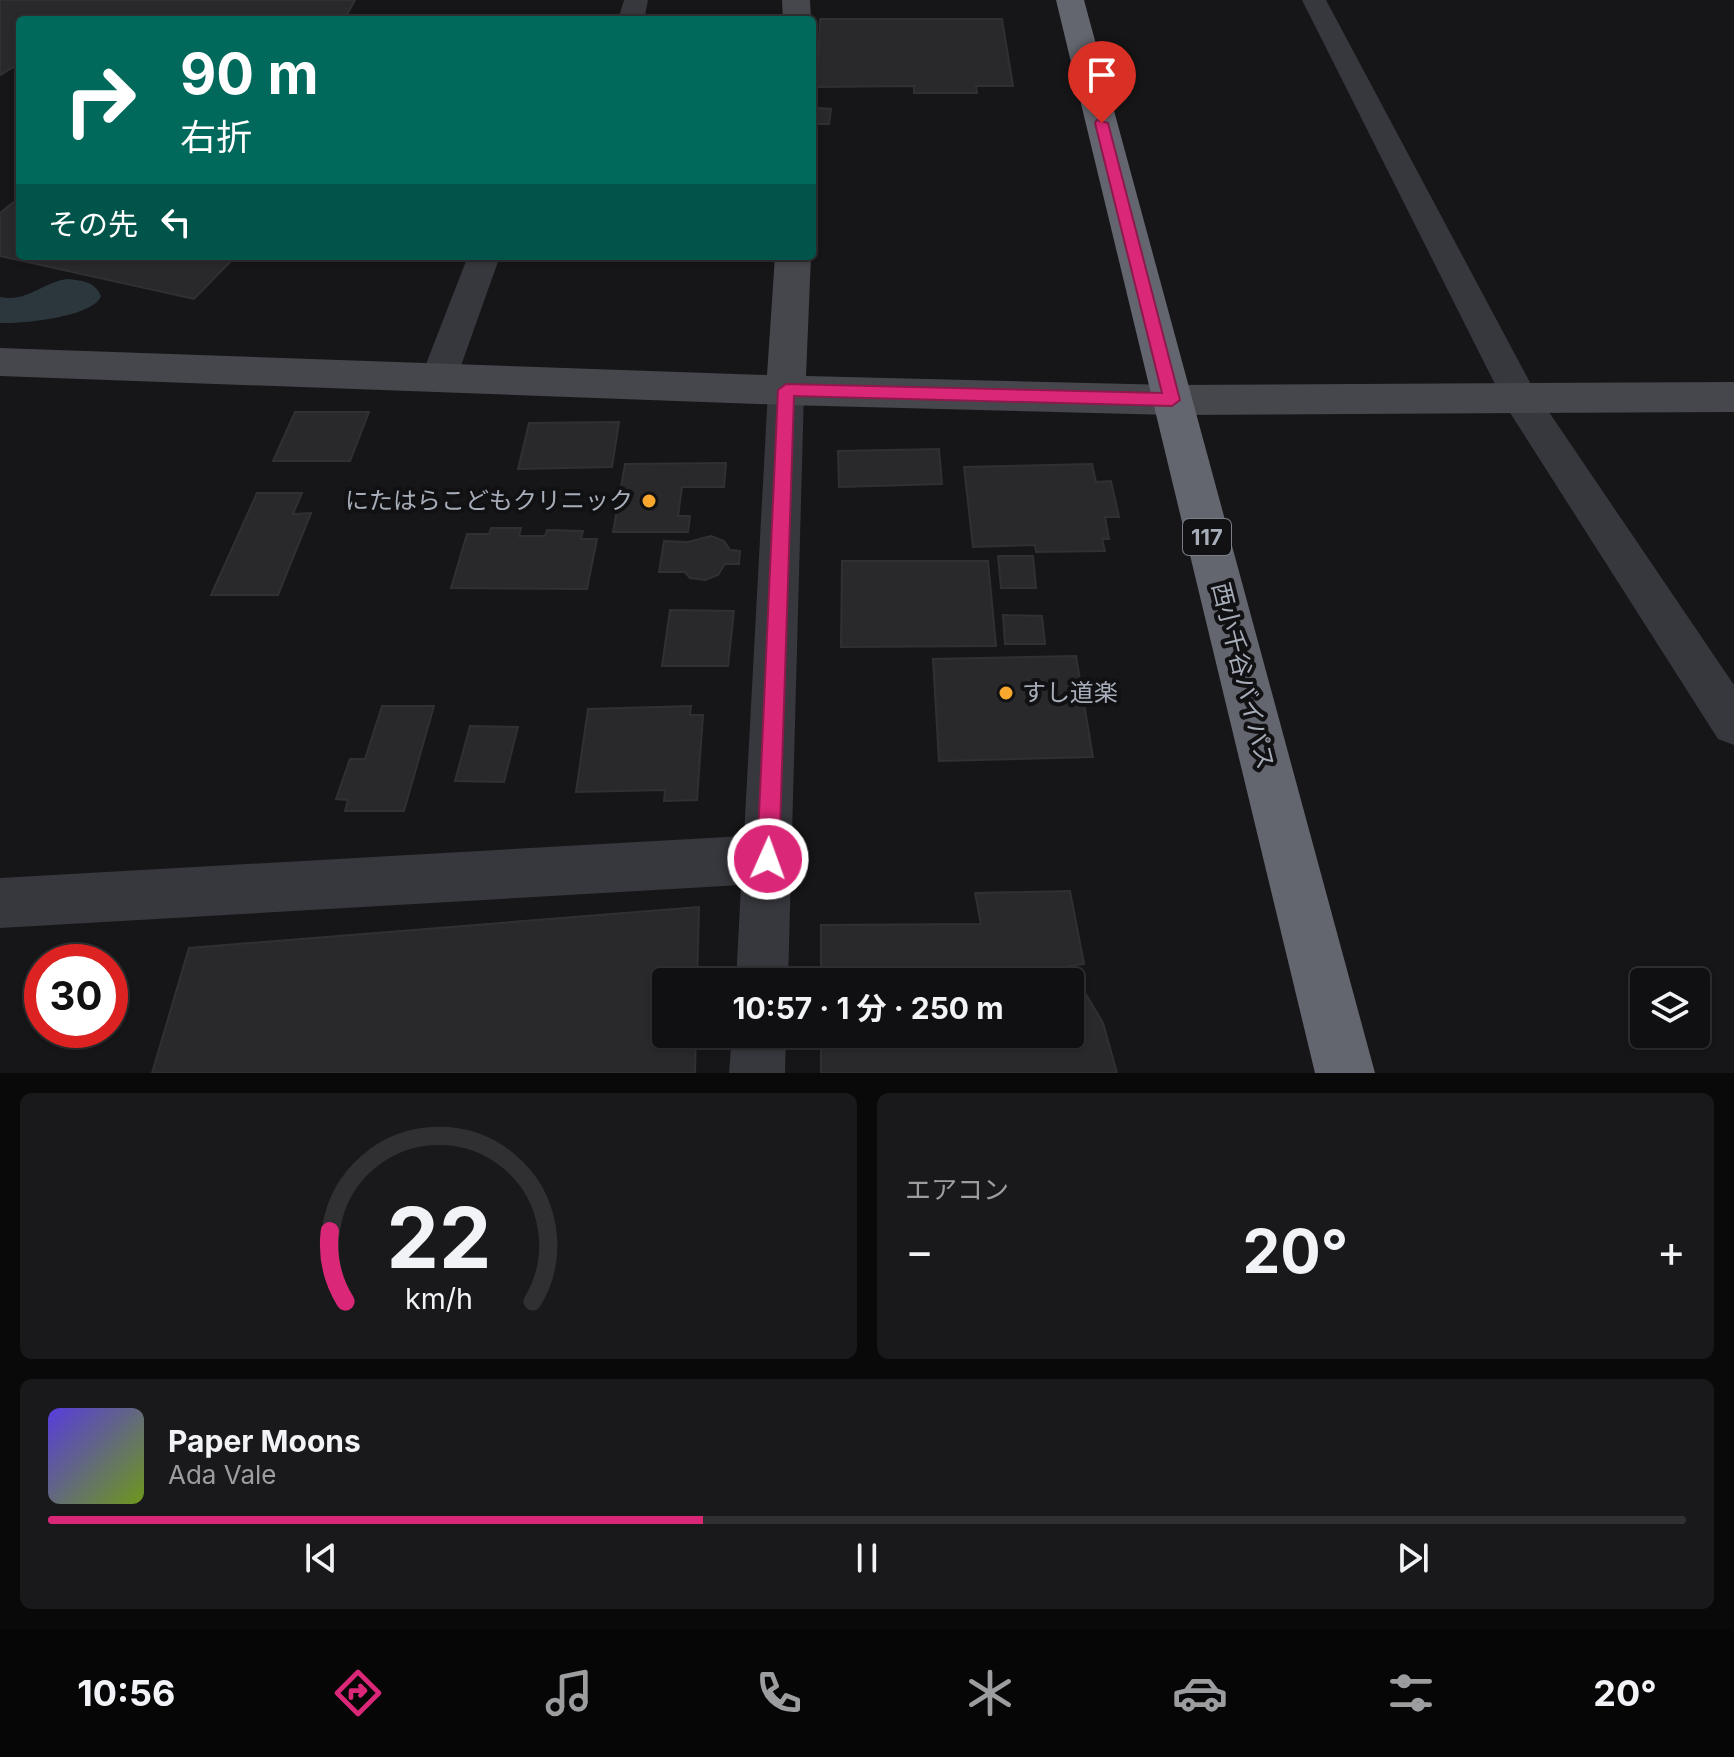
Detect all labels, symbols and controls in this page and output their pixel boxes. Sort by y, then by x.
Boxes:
text: 90 m [180,40,319,108]
pin [1068,41,1136,123]
icon: right [48,48,152,152]
icon: arrive [1080,53,1124,97]
text: 右折 [180,115,252,159]
icon: left [154,200,198,244]
text: その先 [48,206,138,242]
place label: にたはらこどもクリニック [345,486,633,515]
marker: にたはらこどもクリニック [640,492,658,510]
road number: 117 [1183,519,1231,555]
street label: 西小千谷バイパス [1206,579,1281,772]
place label: すし道楽 [1022,678,1118,707]
marker: すし道楽 [997,684,1015,702]
position arrow [726,817,810,901]
speed limit sign: 30 [24,944,128,1048]
map controls [1630,968,1710,1048]
button: layers [1630,968,1710,1048]
text: 10:57 · 1 分 · 250 m [732,990,1004,1026]
text: エアコン [905,1174,1009,1205]
text: 22 [386,1187,491,1288]
text: 20° [1243,1215,1348,1287]
text: − [905,1224,934,1278]
text: + [1657,1224,1686,1278]
text: km/h [405,1281,472,1316]
text: Paper Moons [168,1423,361,1459]
text: Ada Vale [168,1459,276,1490]
icon: previous [299,1536,343,1580]
icon: pause [845,1536,889,1580]
icon: next [1391,1536,1435,1580]
icon: directions [330,1665,386,1721]
icon: music [541,1665,597,1721]
icon: phone [751,1665,807,1721]
icon: climate [962,1665,1018,1721]
icon: car [1172,1665,1228,1721]
icon: filters [1383,1665,1439,1721]
text: 10:56 [77,1671,175,1715]
text: 20° [1593,1671,1657,1715]

